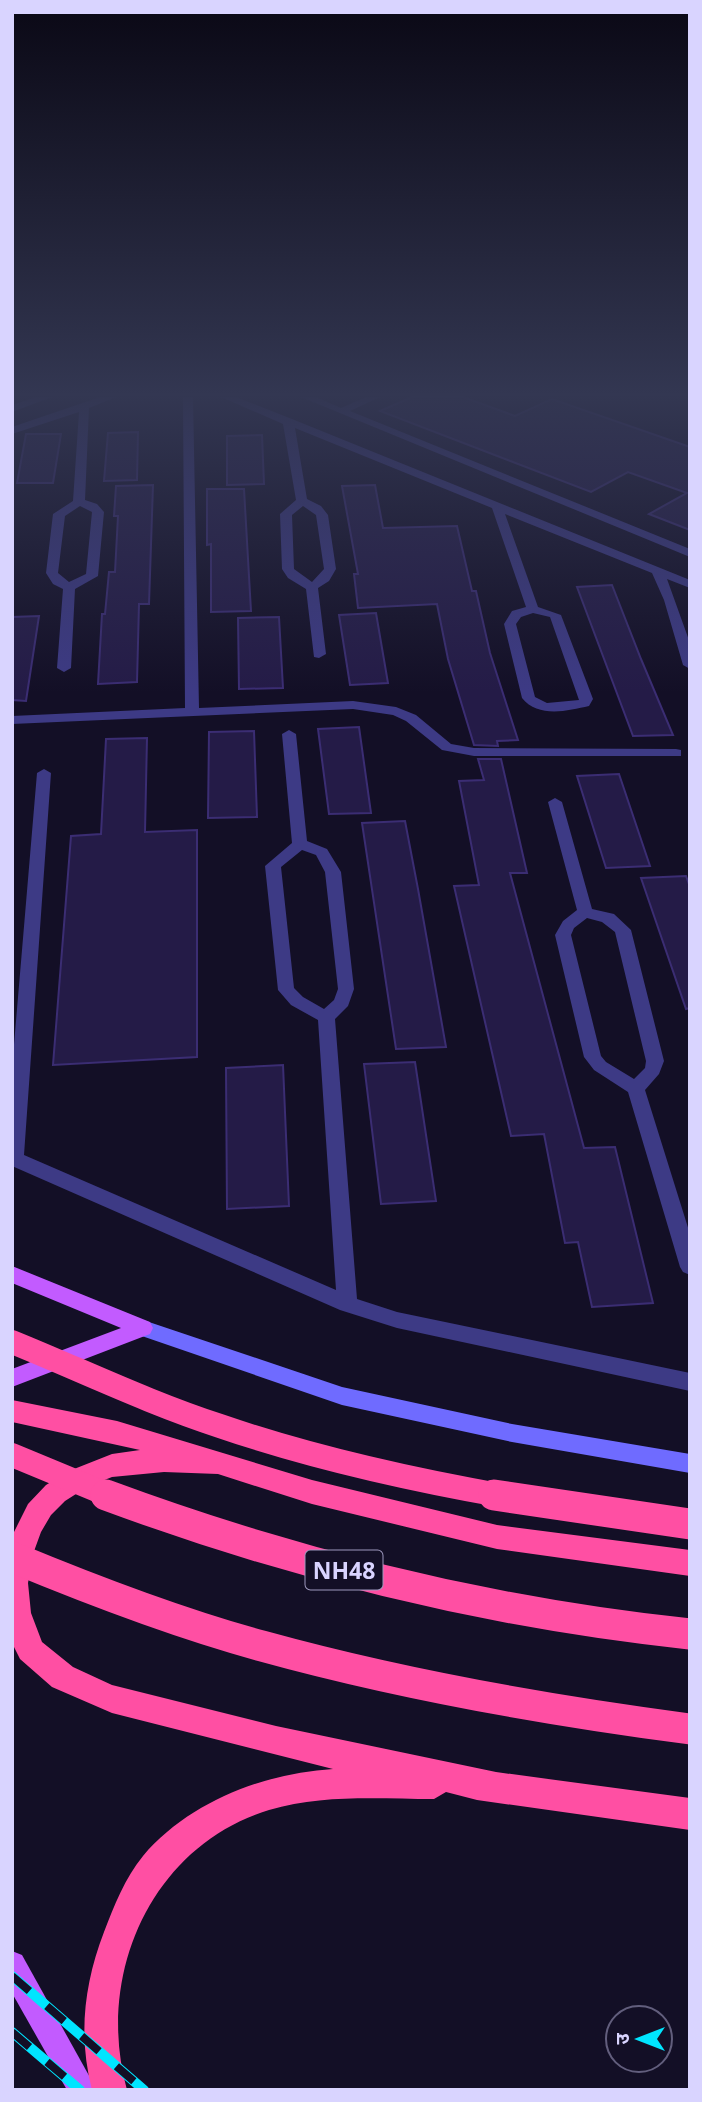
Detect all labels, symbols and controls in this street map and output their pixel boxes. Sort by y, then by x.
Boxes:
road number: NH48 [306,1550,382,1590]
north arrow [604,2004,674,2074]
text: उ [609,2033,635,2045]

